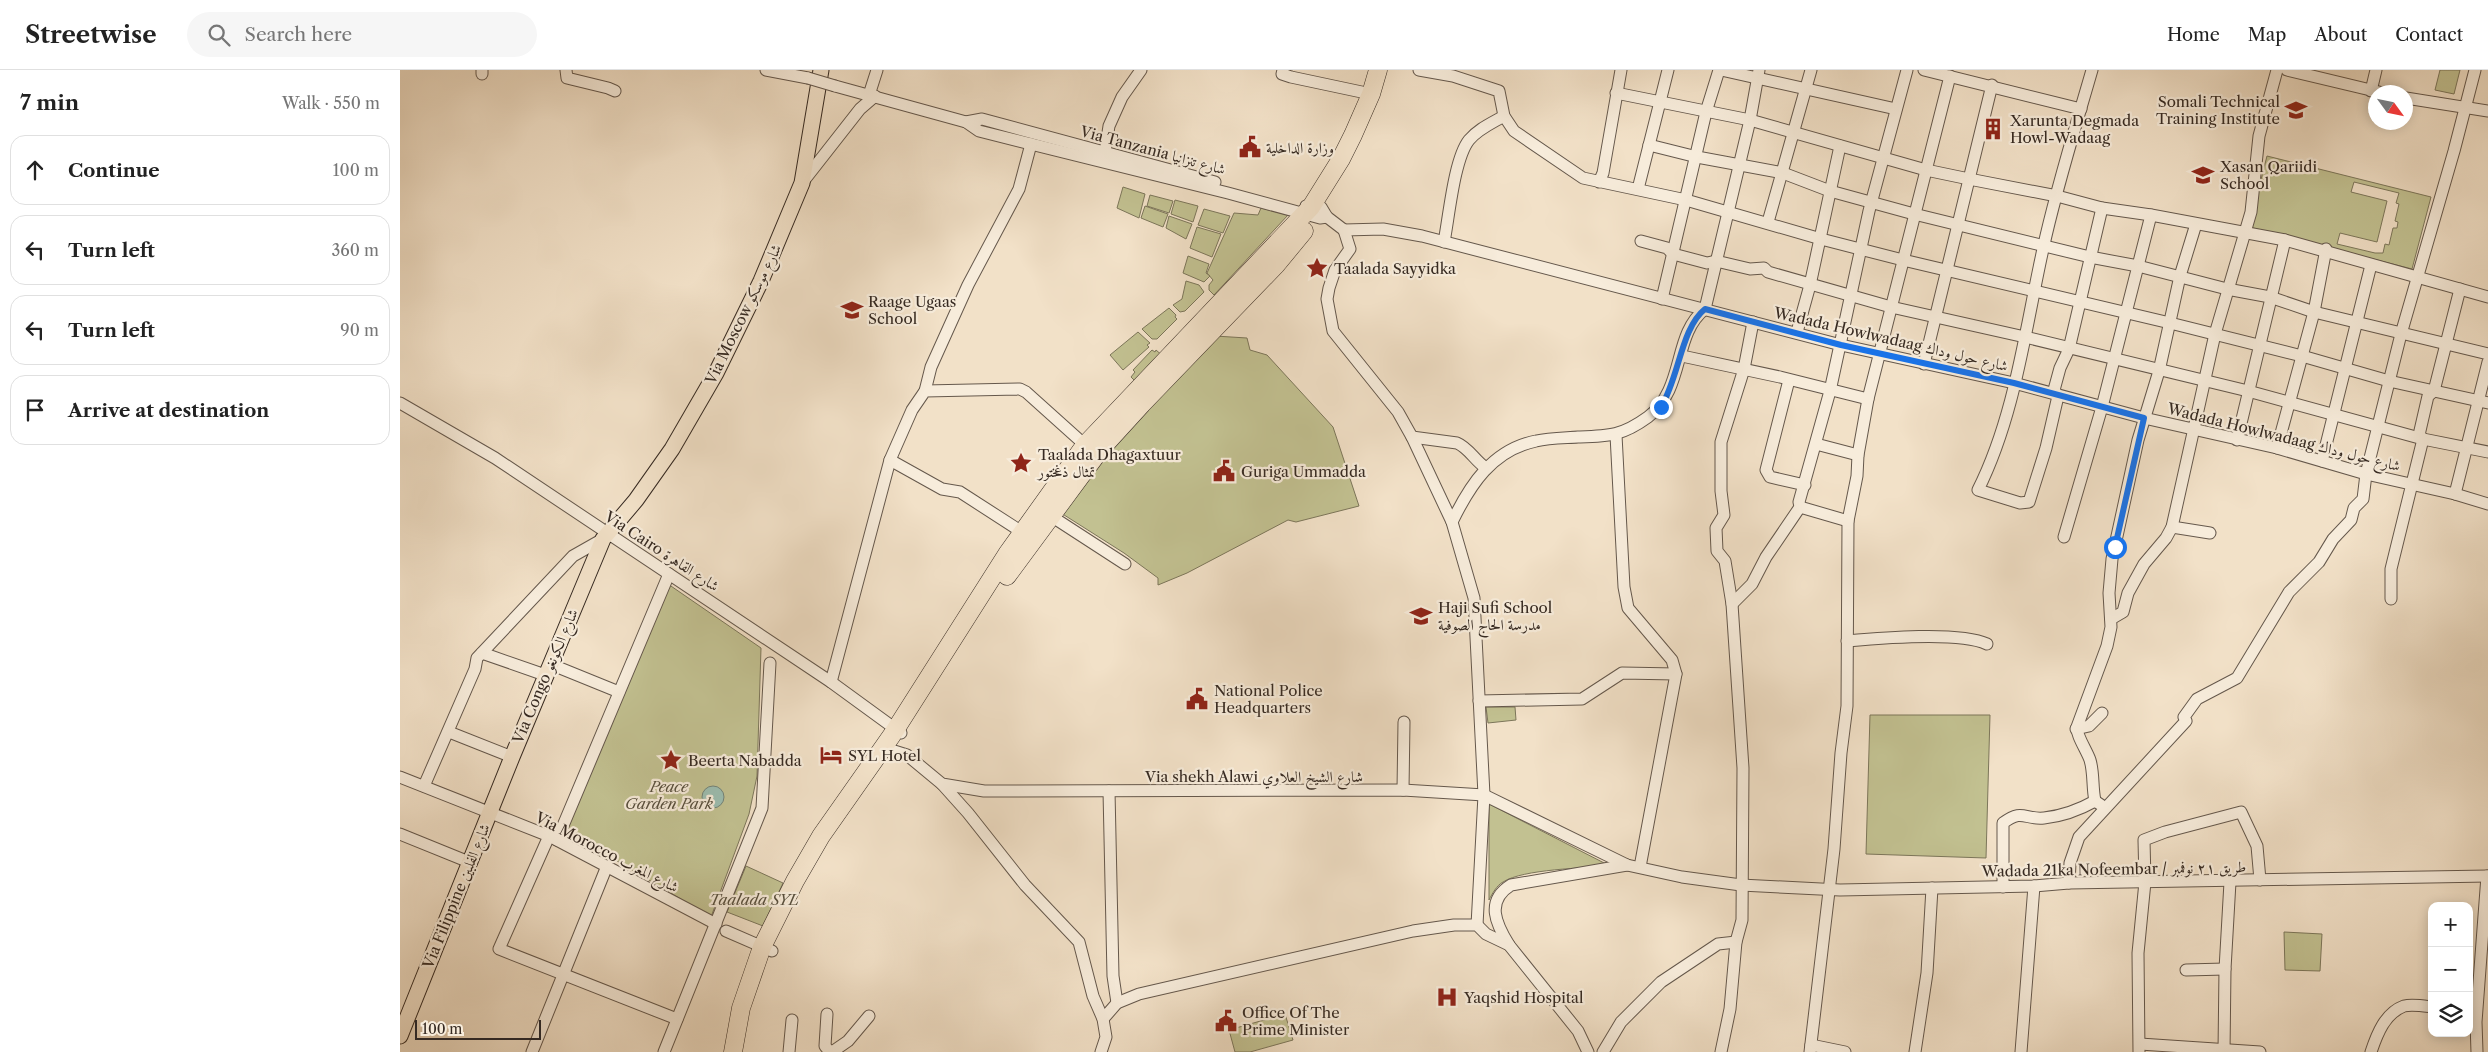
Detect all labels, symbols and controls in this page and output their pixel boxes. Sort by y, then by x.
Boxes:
search box [187,12,537,57]
text: Streetwise [25,20,157,49]
icon: search [205,21,233,49]
text: Search here [245,23,352,46]
text: Home [2167,24,2220,46]
text: Map [2248,24,2286,46]
text: About [2314,24,2367,46]
text: Contact [2395,24,2463,46]
north arrow [2368,85,2413,130]
text: 7 min [20,90,79,115]
place label: Somali Technical Training Institute [2156,92,2281,128]
text: Walk · 550 m [282,93,380,113]
school or university icon: Somali Technical Training Institute [2283,97,2309,123]
place label: Xarunta Degmada Howl-Wadaag [2009,111,2139,147]
building icon: Xarunta Degmada Howl-Wadaag [1980,116,2006,142]
street label: Via Tanzania شارع تنزانيا [1076,121,1228,182]
public building icon: وزارة الداخلية [1237,134,1263,160]
place label: وزارة الداخلية [1266,138,1334,157]
icon: ahead [21,156,49,184]
place label: Xasan Qariidi School [2219,157,2318,193]
text: Continue [68,159,160,182]
text: 100 m [333,160,379,180]
school or university icon: Xasan Qariidi School [2190,162,2216,188]
icon: left [21,236,49,264]
text: Turn left [68,239,155,262]
text: 360 m [332,240,379,260]
street label: Via Moscow شارع موسكو [700,241,789,390]
place icon: Taalada Sayyidka [1304,255,1330,281]
place label: Taalada Sayyidka [1334,259,1456,278]
place label: Raage Ugaas School [868,292,956,328]
school or university icon: Raage Ugaas School [839,297,865,323]
street label: Wadada Howlwadaag شارع حول وداك [1770,303,2010,379]
icon: left [21,316,49,344]
text: Turn left [68,319,155,342]
text: 90 m [340,320,379,340]
icon: arrive [21,396,49,424]
route end [1650,396,1673,419]
text: Arrive at destination [68,399,269,422]
street label: Wadada Howlwadaag شارع حول وداك [2164,399,2403,479]
place label: Taalada Dhagaxtuur تمثال ذغختور [1036,445,1181,481]
place icon: Taalada Dhagaxtuur تمثال ذغختور [1008,450,1034,476]
public building icon: Guriga Ummadda [1211,458,1237,484]
place label: Guriga Ummadda [1241,462,1366,481]
street label: Via Cairo شارع القاهرة [598,506,723,599]
route start [2104,536,2127,559]
place label: Haji Sufi School مدرسة الحاج الصوفية [1438,598,1553,638]
school or university icon: Haji Sufi School مدرسة الحاج الصوفية [1408,603,1434,629]
street label: Via Congo شارع الكونغو [508,606,586,749]
place label: National Police Headquarters [1214,681,1323,717]
public building icon: National Police Headquarters [1184,686,1210,712]
hotel icon: SYL Hotel [818,742,844,768]
place label: SYL Hotel [848,746,921,765]
place icon: Beerta Nabadda [658,747,684,773]
place label: Beerta Nabadda [688,751,802,770]
street label: Via shekh Alawi شارع الشيخ العلاوي [1144,767,1363,791]
park label: Peace Garden Park [625,777,713,813]
street label: Via Morocco شارع المغرب [529,807,682,900]
street label: Via Filippine شارع الفلبين [418,821,498,974]
street label: Wadada 21ka Nofeembar / طريق ٢١ نوفمبر [1981,857,2246,882]
park label: Taalada SYL [709,890,799,909]
map controls [2428,902,2473,1037]
button: + [2428,902,2473,947]
button: − [2428,947,2473,992]
hospital icon: Yaqshid Hospital [1434,984,1460,1010]
place label: Yaqshid Hospital [1463,988,1584,1007]
button: layers [2428,992,2473,1037]
place label: Office Of The Prime Minister [1242,1003,1350,1039]
public building icon: Office Of The Prime Minister [1213,1008,1239,1034]
scale bar [415,1017,541,1040]
text: 100 m [422,1020,462,1038]

